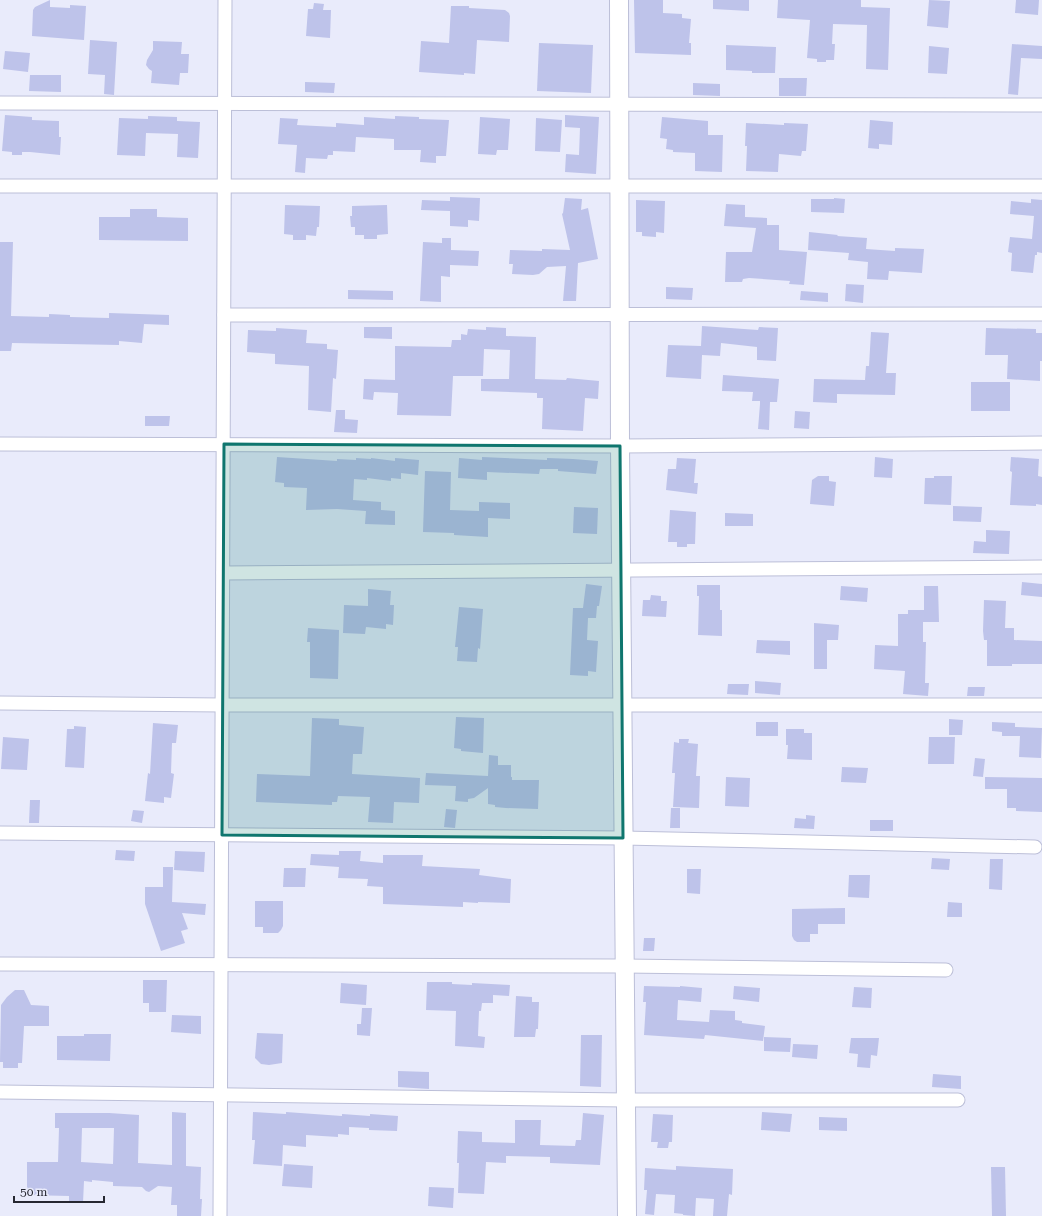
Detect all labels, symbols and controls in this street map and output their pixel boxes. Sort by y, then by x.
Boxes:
scale bar [14,1178,104,1204]
text: 50 m [20,1185,47,1199]

